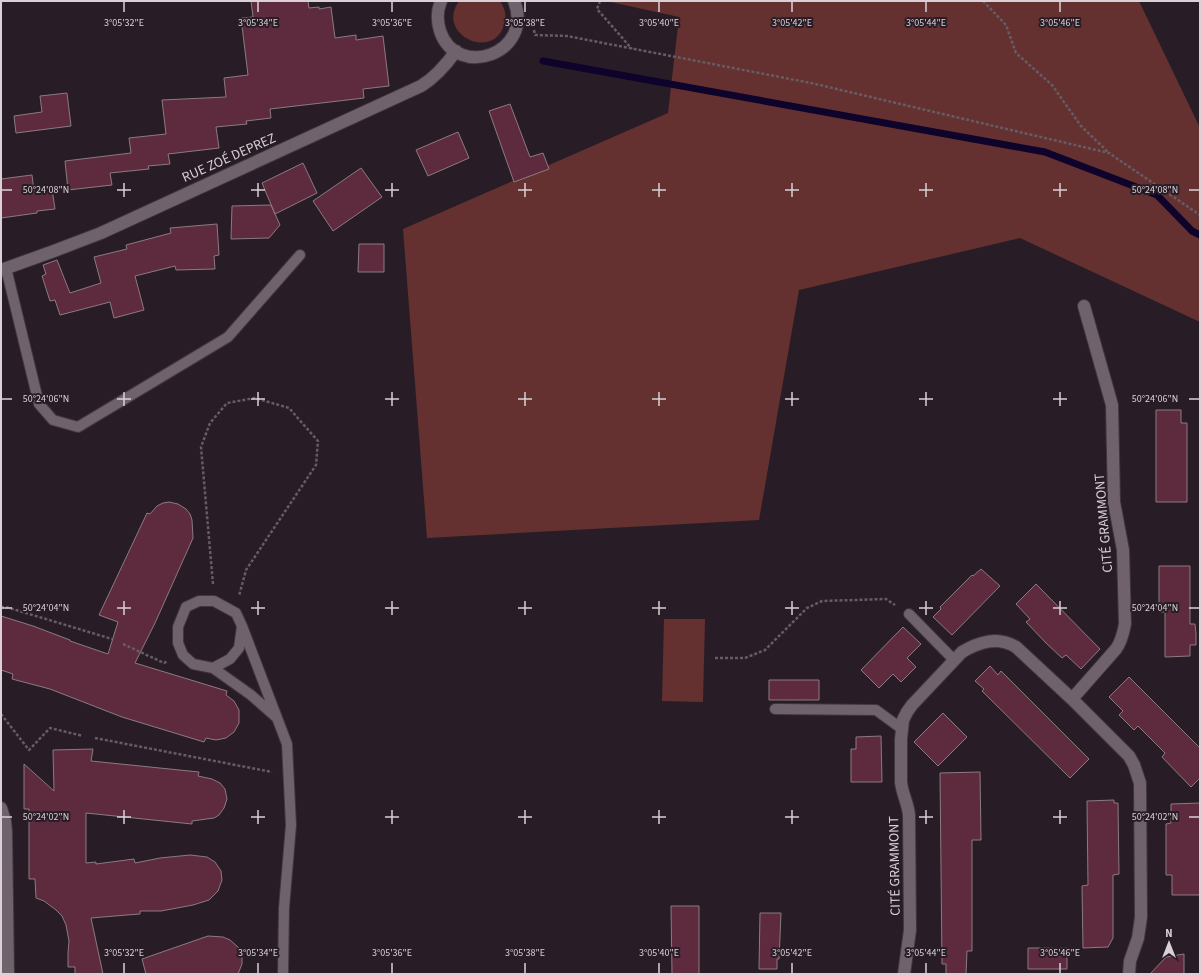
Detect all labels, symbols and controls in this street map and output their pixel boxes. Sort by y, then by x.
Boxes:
text: 3°05'32"E [104,16,144,30]
text: 3°05'34"E [238,16,278,30]
text: 3°05'36"E [372,16,412,30]
text: 3°05'38"E [505,16,545,30]
text: 3°05'40"E [639,16,679,30]
text: 3°05'42"E [772,16,812,30]
text: 3°05'44"E [906,16,946,30]
text: 3°05'46"E [1040,16,1080,30]
street label: RUE ZOÉ DEPREZ [179,128,279,188]
text: 50°24'08"N [23,183,69,197]
text: 50°24'08"N [1132,183,1178,197]
text: 50°24'06"N [23,392,69,406]
text: 50°24'06"N [1132,392,1178,406]
street label: CITÉ GRAMMONT [1090,472,1118,574]
text: 50°24'04"N [23,601,69,615]
text: 50°24'04"N [1132,601,1178,615]
text: 50°24'02"N [23,810,69,824]
text: 50°24'02"N [1132,810,1178,824]
street label: CITÉ GRAMMONT [884,815,906,916]
north arrow [1149,923,1189,963]
text: N [1165,926,1173,941]
text: 3°05'32"E [104,946,144,960]
text: 3°05'34"E [238,946,278,960]
text: 3°05'36"E [372,946,412,960]
text: 3°05'38"E [505,946,545,960]
text: 3°05'40"E [639,946,679,960]
text: 3°05'42"E [772,946,812,960]
text: 3°05'44"E [906,946,946,960]
text: 3°05'46"E [1040,946,1080,960]

